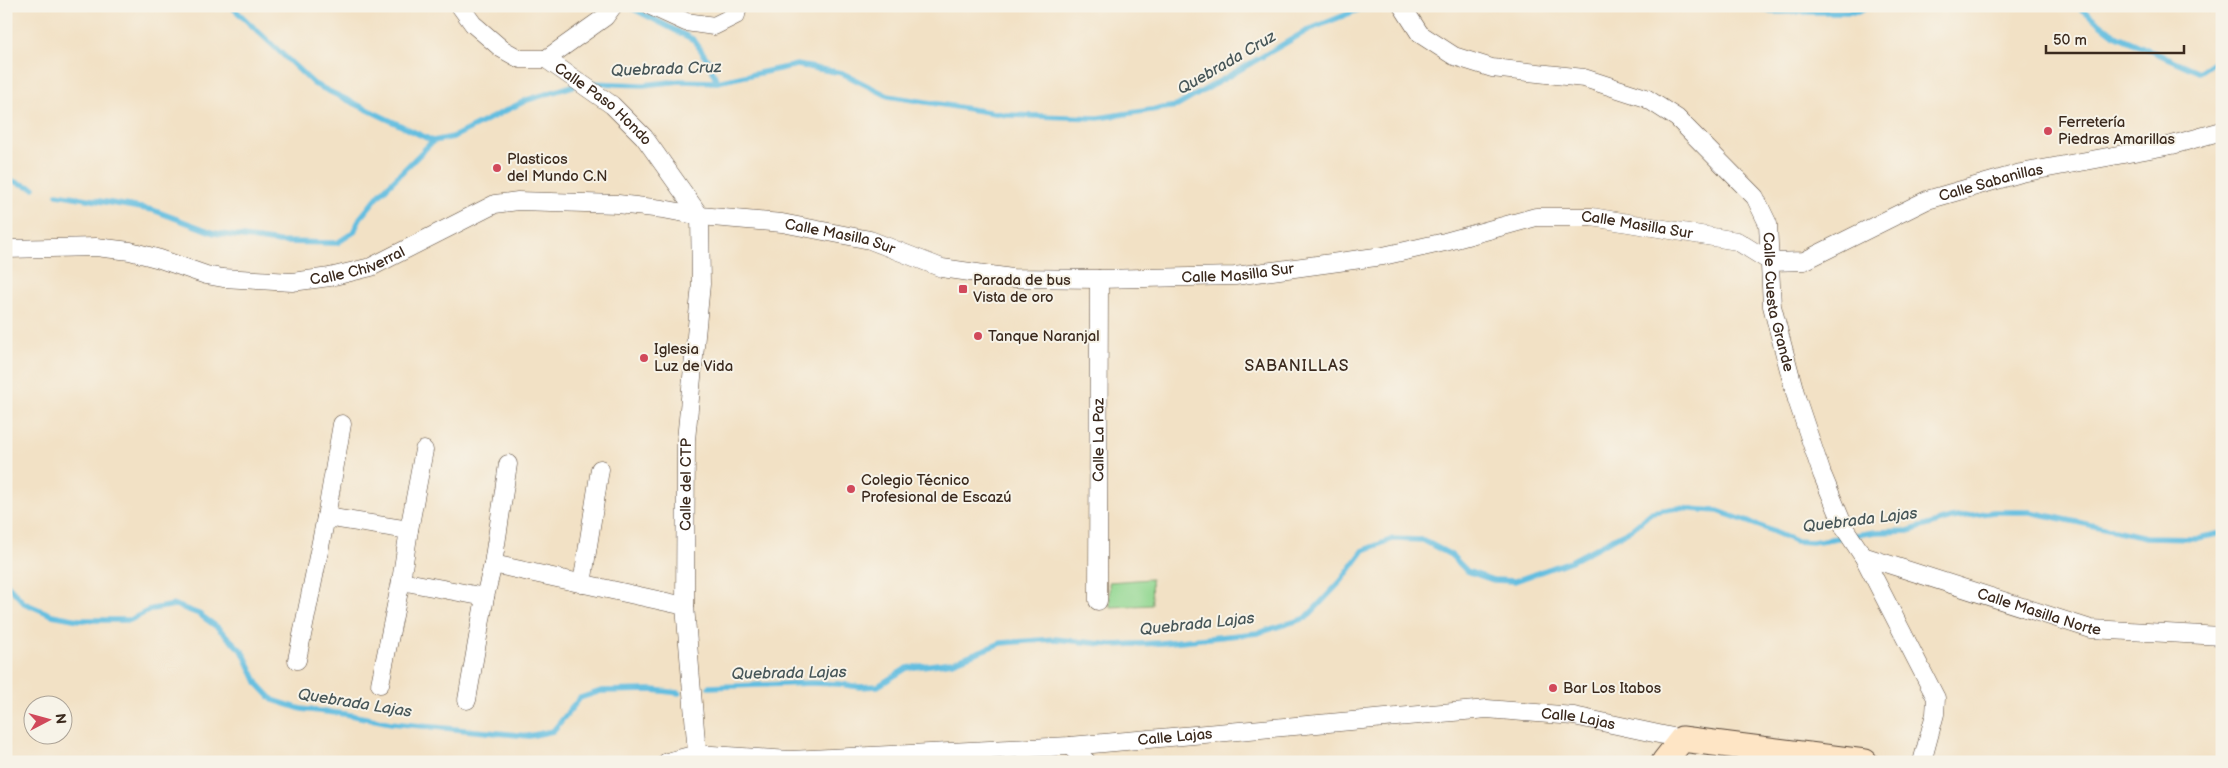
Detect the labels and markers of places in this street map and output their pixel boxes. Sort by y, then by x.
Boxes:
place label: Ferretería Piedras Amarillas [2058,113,2176,149]
marker: Ferretería Piedras Amarillas [2042,125,2054,137]
place label: Plasticos del Mundo C.N [507,150,608,186]
marker: Plasticos del Mundo C.N [491,162,503,174]
place label: Parada de bus Vista de oro [973,271,1071,307]
marker: Parada de bus Vista de oro [957,283,969,295]
place label: Tanque Naranjal [988,327,1100,346]
marker: Tanque Naranjal [972,330,984,342]
place label: Iglesia Luz de Vida [654,340,733,376]
marker: Iglesia Luz de Vida [638,352,650,364]
place label: Colegio Técnico Profesional de Escazú [861,471,1012,507]
marker: Colegio Técnico Profesional de Escazú [845,483,857,495]
place label: Bar Los Itabos [1563,679,1662,698]
marker: Bar Los Itabos [1547,682,1559,694]

